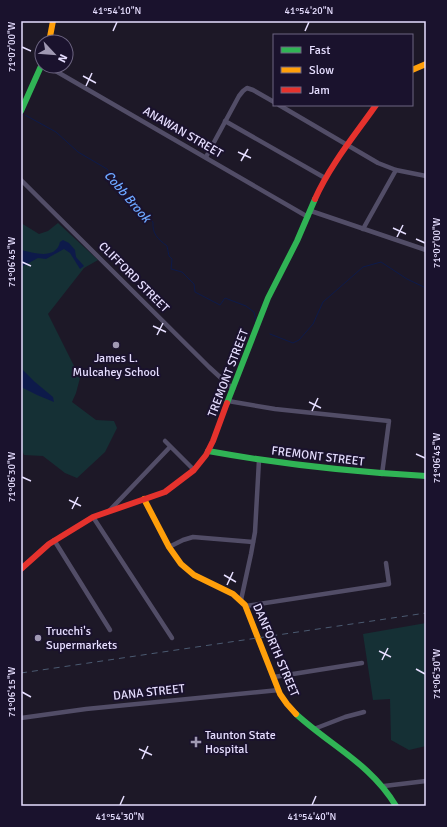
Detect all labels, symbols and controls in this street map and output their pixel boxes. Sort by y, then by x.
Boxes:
text: 41°54'10"N [93,5,141,17]
text: 41°54'20"N [285,5,333,17]
text: 71°07'00"W [6,21,18,72]
north arrow [34,34,74,74]
legend [273,34,413,106]
text: Fast [309,43,330,58]
text: N [55,52,70,64]
text: Slow [309,63,334,78]
text: Jam [309,83,330,98]
street label: ANAWAN STREET [140,104,225,161]
water label: Cobb Brook [100,168,155,227]
text: 71°07'00"W [431,217,443,268]
text: 71°06'45"W [6,236,18,287]
street label: CLIFFORD STREET [95,239,172,316]
street label: TREMONT STREET [205,327,252,419]
marker: James L. Mulcahey School [111,340,121,350]
place label: James L. Mulcahey School [73,351,160,380]
text: 71°06'45"W [431,432,443,483]
street label: FREMONT STREET [271,443,365,470]
text: 71°06'30"W [6,451,18,502]
street label: DANFORTH STREET [249,601,302,699]
place label: Trucchi's Supermarkets [46,624,117,653]
marker: Trucchi's Supermarkets [33,633,43,643]
text: 71°06'30"W [431,648,443,699]
text: 71°06'15"W [6,666,18,717]
street label: DANA STREET [112,681,186,704]
place label: Taunton State Hospital [205,728,276,757]
marker: Taunton State Hospital [190,736,202,748]
text: 41°54'30"N [96,811,144,823]
text: 41°54'40"N [288,811,336,823]

